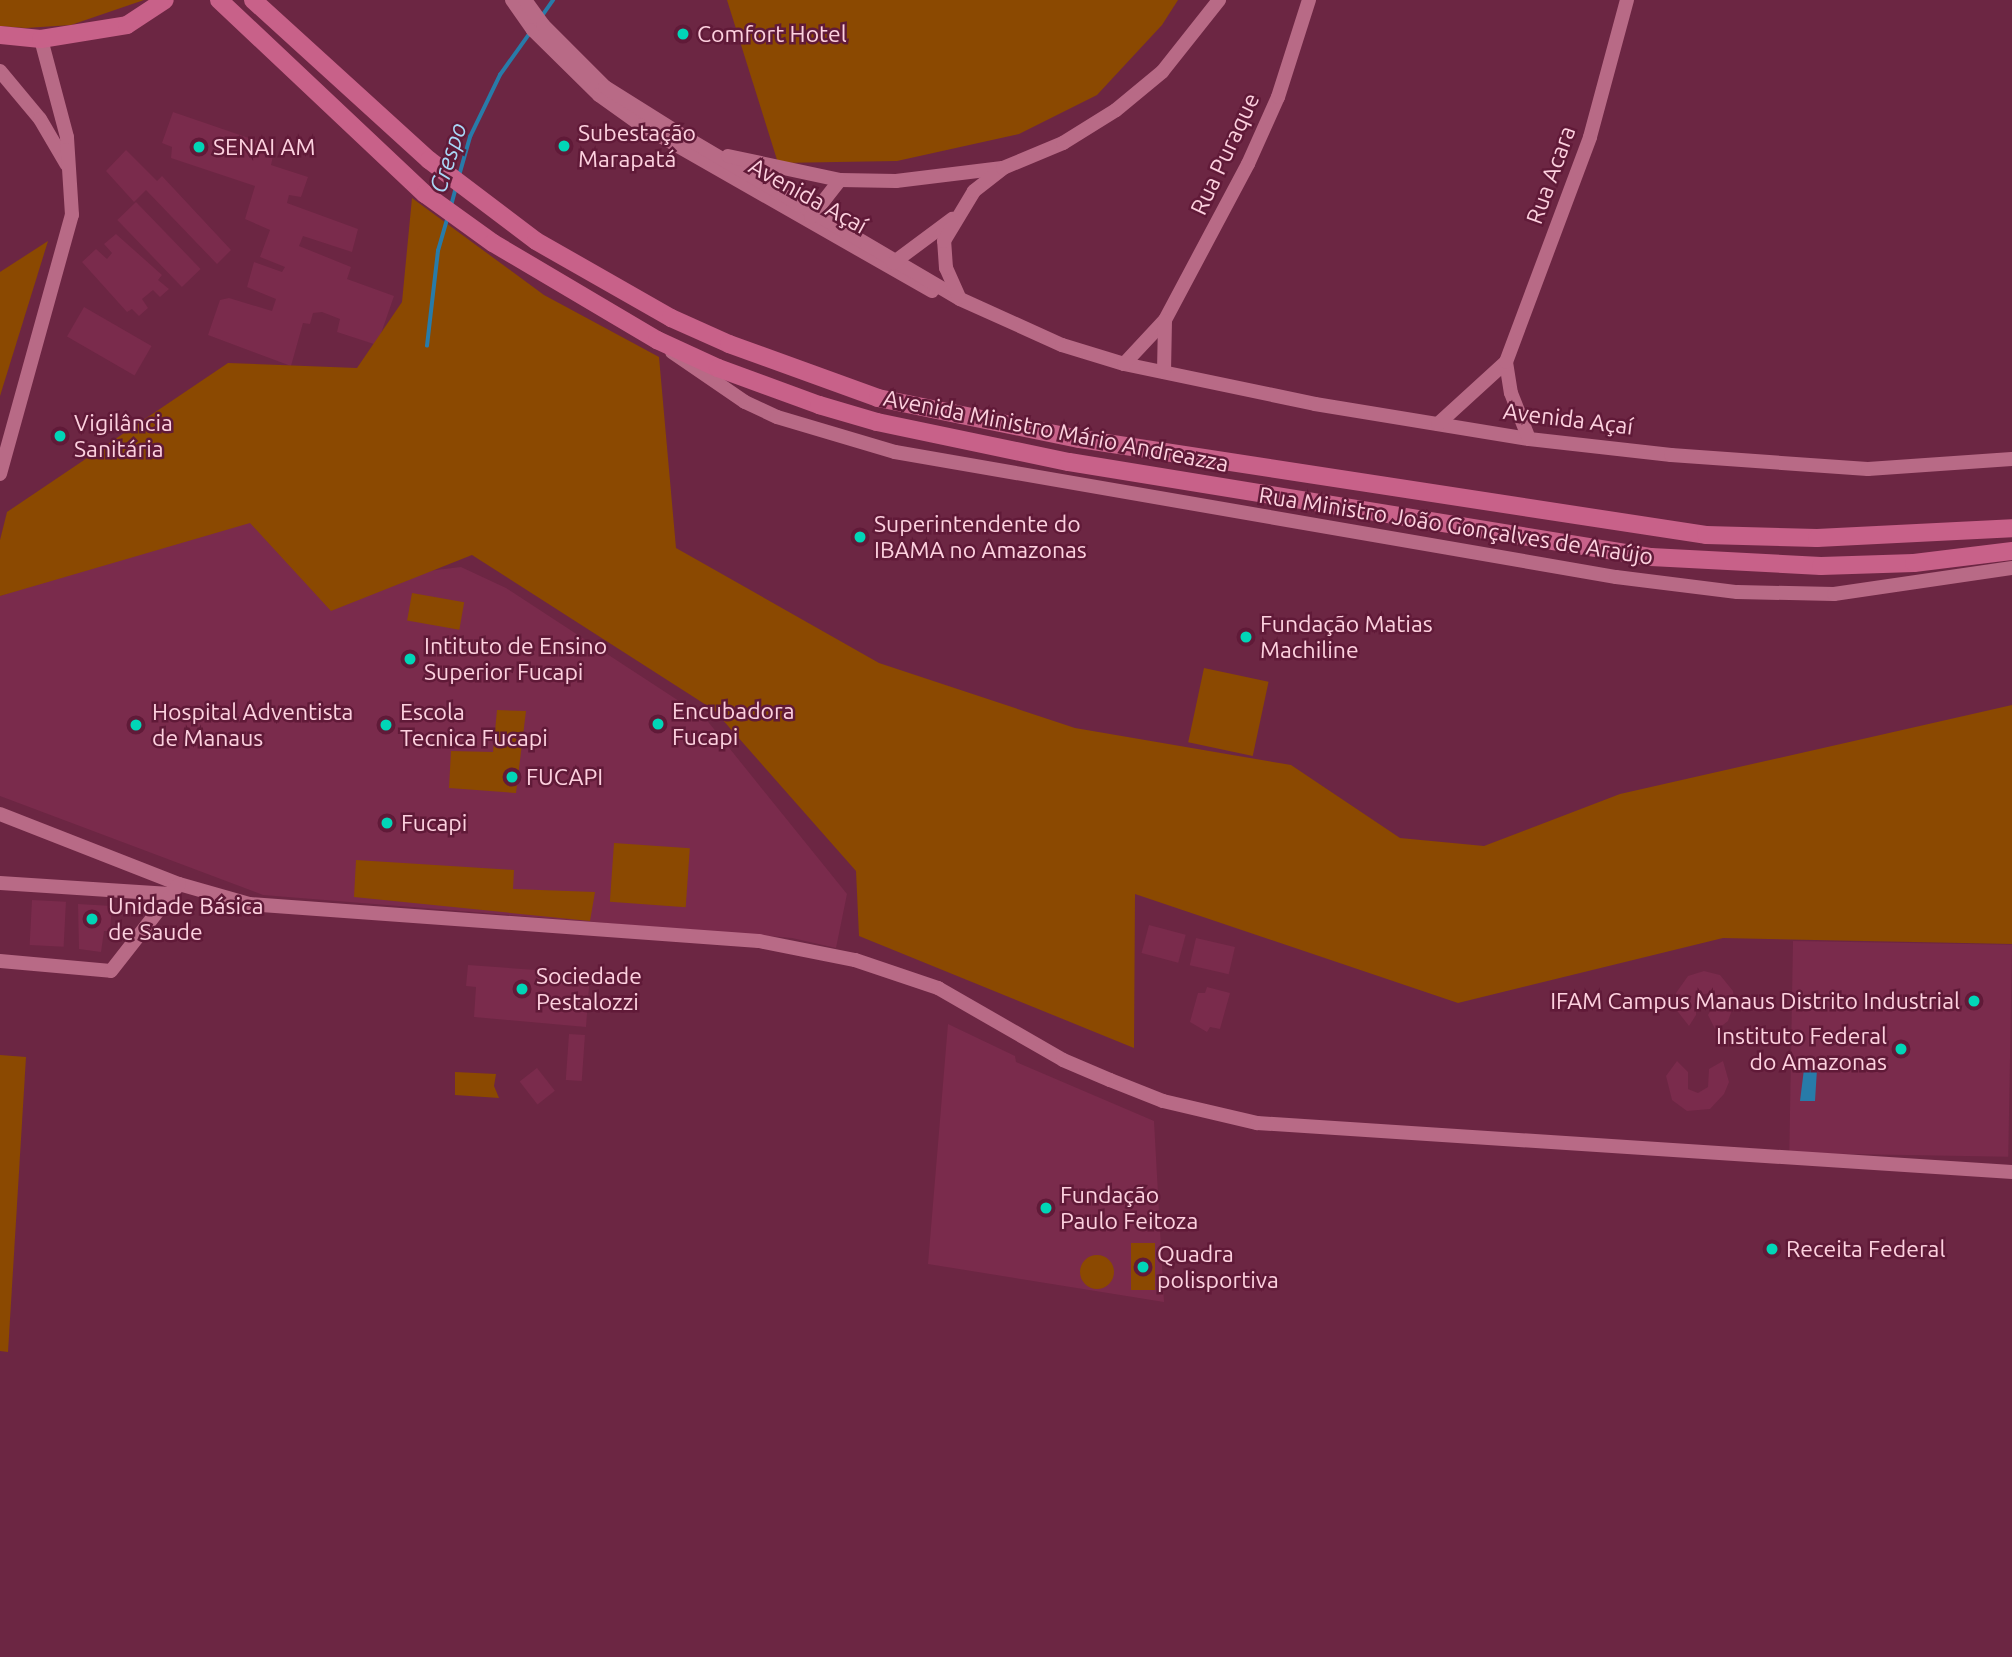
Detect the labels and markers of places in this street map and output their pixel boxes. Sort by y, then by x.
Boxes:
place label: Comfort Hotel [697,20,847,48]
marker: Comfort Hotel [675,26,691,42]
place label: Subestação Marapatá [578,119,696,173]
place label: SENAI AM [213,133,315,161]
marker: Subestação Marapatá [556,138,572,154]
marker: SENAI AM [191,139,207,155]
place label: Vigilância Sanitária [74,409,173,463]
marker: Vigilância Sanitária [52,428,68,444]
place label: Superintendente do IBAMA no Amazonas [874,510,1087,564]
marker: Superintendente do IBAMA no Amazonas [852,529,868,545]
place label: Fundação Matias Machiline [1260,610,1433,664]
marker: Fundação Matias Machiline [1238,629,1254,645]
place label: Intituto de Ensino Superior Fucapi [424,632,607,686]
marker: Intituto de Ensino Superior Fucapi [402,651,418,667]
place label: Encubadora Fucapi [672,697,795,751]
place label: Hospital Adventista de Manaus [152,698,353,752]
place label: Escola Tecnica Fucapi [400,698,548,752]
marker: Hospital Adventista de Manaus [126,715,146,735]
marker: Encubadora Fucapi [650,716,666,732]
marker: Escola Tecnica Fucapi [378,717,394,733]
place label: FUCAPI [526,763,603,791]
marker: FUCAPI [504,769,520,785]
place label: Fucapi [401,809,467,837]
marker: Fucapi [379,815,395,831]
place label: Unidade Básica de Saude [108,892,264,946]
marker: Unidade Básica de Saude [82,909,102,929]
place label: Sociedade Pestalozzi [536,962,642,1016]
marker: Sociedade Pestalozzi [514,981,530,997]
place label: IFAM Campus Manaus Distrito Industrial [1550,987,1960,1015]
marker: IFAM Campus Manaus Distrito Industrial [1966,993,1982,1009]
place label: Instituto Federal do Amazonas [1716,1022,1887,1076]
marker: Instituto Federal do Amazonas [1893,1041,1909,1057]
place label: Fundação Paulo Feitoza [1060,1181,1198,1235]
marker: Fundação Paulo Feitoza [1038,1200,1054,1216]
place label: Receita Federal [1786,1235,1945,1263]
place label: Quadra polisportiva [1157,1240,1279,1294]
marker: Receita Federal [1764,1241,1780,1257]
marker: Quadra polisportiva [1135,1259,1151,1275]

